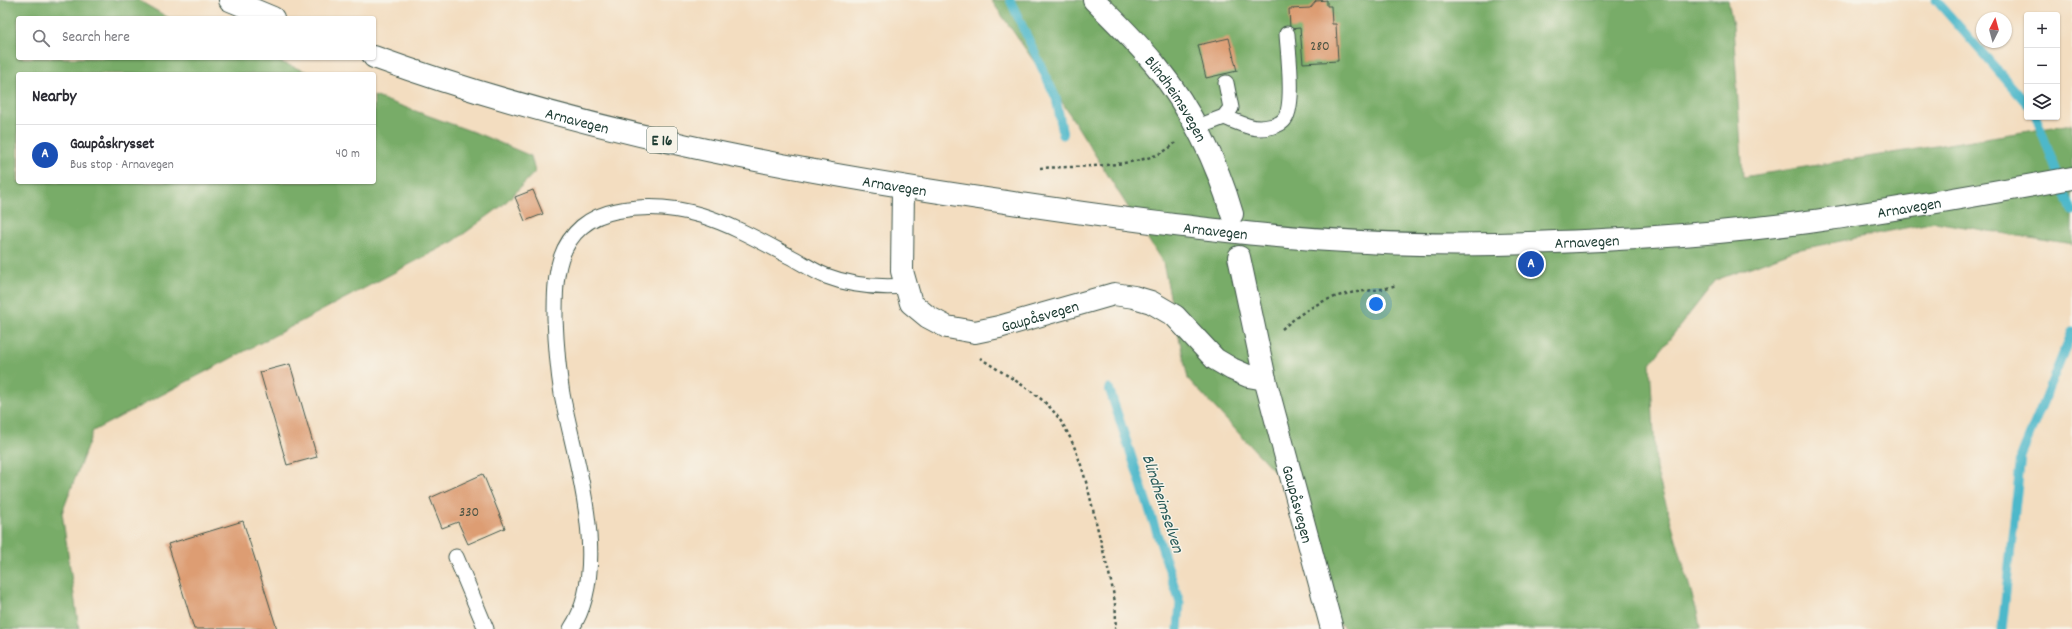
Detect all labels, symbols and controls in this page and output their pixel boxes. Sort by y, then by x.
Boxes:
north arrow [1976,12,2012,48]
map controls [2024,12,2060,120]
button: + [2024,12,2060,48]
search box [16,16,376,60]
icon: search [30,27,52,49]
text: Search here [62,27,130,49]
house number: 280 [1310,37,1330,57]
button: − [2024,48,2060,84]
street label: Blindheimsvegen [1138,51,1211,146]
button: layers [2024,84,2060,120]
text: Nearby [32,86,76,110]
street label: Arnavegen [543,103,611,141]
road number: E 16 [647,127,677,153]
text: Gaupåskrysset [70,134,154,156]
text: A [41,145,49,164]
text: 40 m [336,145,360,164]
text: Bus stop · Arnavegen [70,156,174,175]
street label: Arnavegen [860,171,928,204]
street label: Arnavegen [1876,192,1943,226]
street label: Arnavegen [1182,217,1249,247]
street label: Arnavegen [1554,230,1620,256]
pin: A [1518,249,1544,279]
your location [1366,294,1386,314]
street label: Gaupåsvegen [999,296,1082,340]
water label: Blindheimselven [1134,452,1189,557]
street label: Gaupåsvegen [1275,463,1317,546]
house number: 330 [459,503,479,523]

